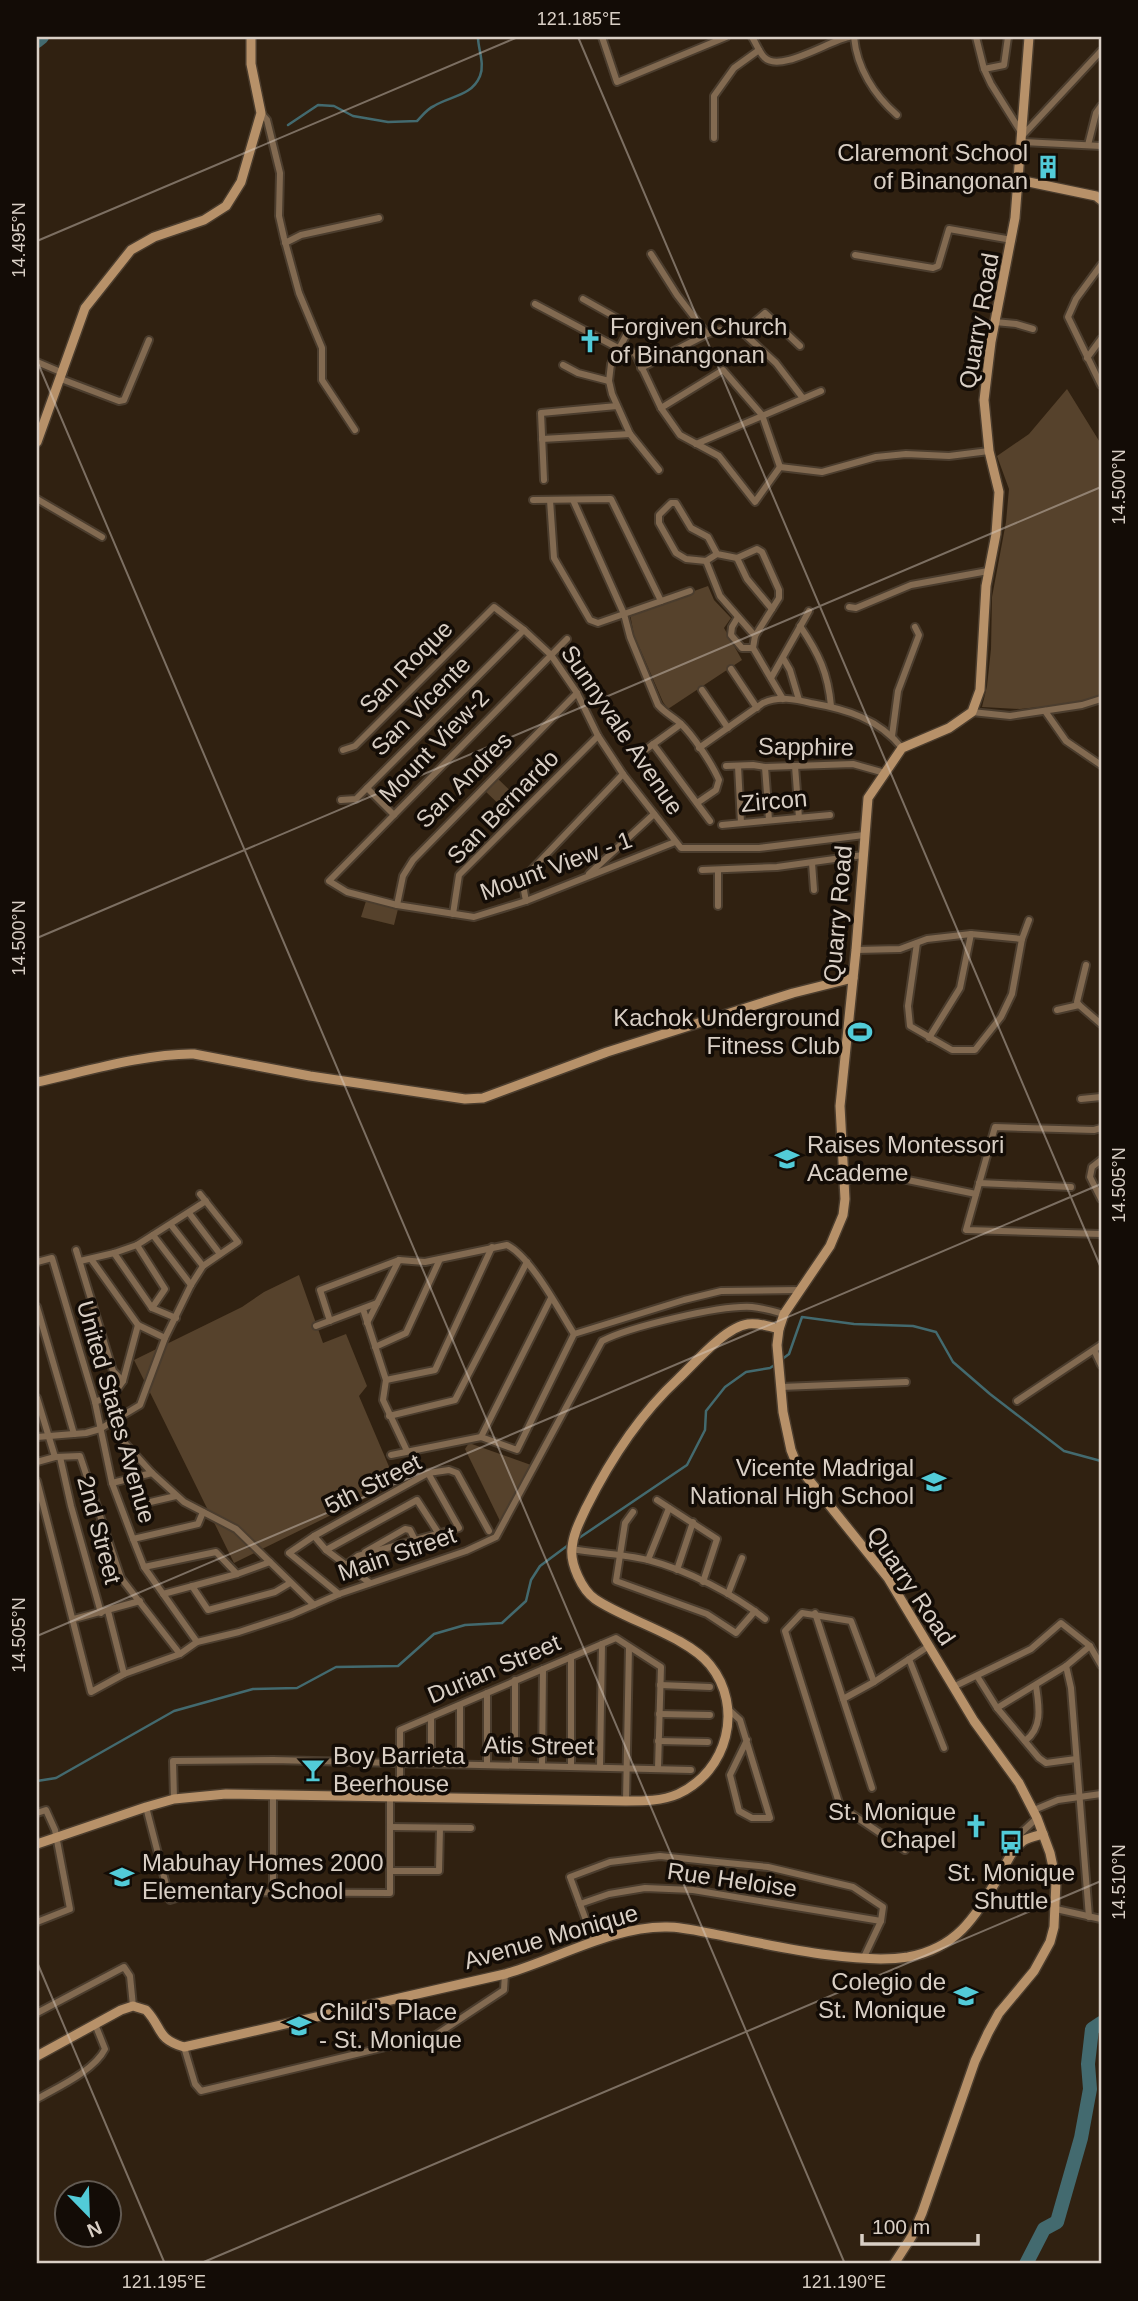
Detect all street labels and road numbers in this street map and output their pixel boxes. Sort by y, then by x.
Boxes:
street label: Quarry Road [953,251,1004,391]
street label: San Roque [354,615,458,719]
street label: Sunnyvale Avenue [556,640,689,820]
street label: San Vicente [365,650,476,761]
street label: Mount View-2 [373,684,494,808]
street label: San Andres [410,726,517,833]
street label: Sapphire [758,732,854,761]
street label: San Bernardo [441,744,564,869]
street label: Zircon [740,784,808,817]
street label: Mount View - 1 [476,826,635,906]
street label: Quarry Road [818,844,857,984]
street label: United States Avenue [72,1297,161,1526]
street label: 5th Street [320,1448,426,1519]
street label: 2nd Street [72,1473,127,1587]
street label: Main Street [334,1521,460,1586]
street label: Quarry Road [862,1521,961,1650]
street label: Durian Street [423,1628,564,1709]
street label: Atis Street [483,1731,595,1760]
street label: Rue Heloise [665,1857,799,1902]
street label: Avenue Monique [461,1899,641,1974]

